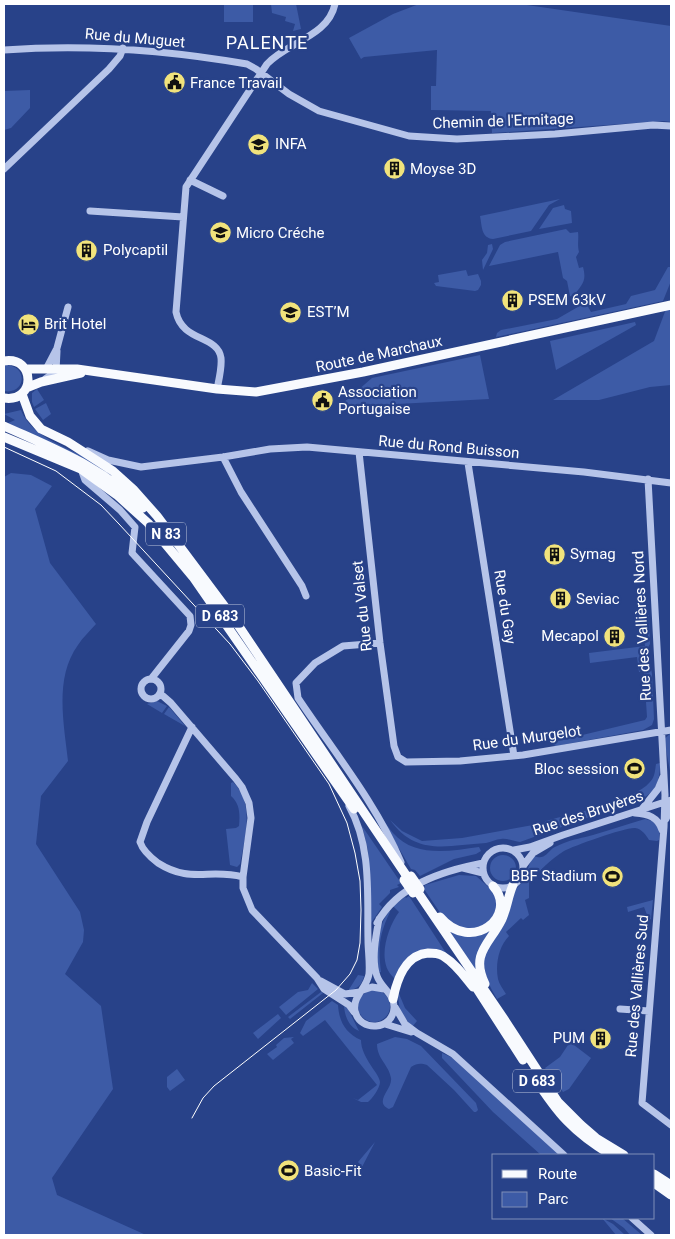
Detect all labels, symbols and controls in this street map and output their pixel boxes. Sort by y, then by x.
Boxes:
street label: Rue du Muguet [84,25,186,51]
district label: PALENTE [226,32,308,53]
public building icon: France Travail [162,71,186,95]
place label: France Travail [190,74,282,92]
street label: Chemin de l'Ermitage [432,110,574,132]
school or university icon: INFA [247,132,271,156]
place label: INFA [275,135,307,153]
building icon: Moyse 3D [382,157,406,181]
place label: Moyse 3D [410,160,476,178]
school or university icon: Micro Créche [208,221,232,245]
place label: Micro Créche [236,224,325,242]
building icon: Polycaptil [75,238,99,262]
place label: Polycaptil [103,241,168,259]
building icon: PSEM 63kV [500,288,524,312]
place label: PSEM 63kV [528,291,606,309]
school or university icon: EST’M [279,300,303,324]
place label: EST’M [307,303,349,321]
hotel icon: Brit Hotel [16,312,40,336]
place label: Brit Hotel [44,315,106,333]
street label: Route de Marchaux [314,332,444,376]
place label: Association Portugaise [338,383,417,418]
public building icon: Association Portugaise [310,389,334,413]
street label: Rue du Rond Buisson [378,432,520,462]
road number: N 83 [146,522,186,546]
building icon: Symag [542,542,566,566]
place label: Symag [570,545,616,563]
street label: Rue des Vallières Nord [629,550,655,702]
street label: Rue du Valset [348,560,376,652]
street label: Rue du Gay [490,569,520,645]
building icon: Seviac [548,587,572,611]
place label: Seviac [576,590,620,608]
road number: D 683 [196,604,244,628]
building icon: Mecapol [603,624,627,648]
place label: Mecapol [541,627,599,645]
street label: Rue du Murgelot [472,721,583,755]
sports icon: Bloc session [623,757,647,781]
place label: Bloc session [534,760,619,778]
street label: Rue des Bruyères [530,787,646,839]
sports icon: BBF Stadium [601,864,625,888]
place label: BBF Stadium [511,867,597,885]
street label: Rue des Vallières Sud [622,914,652,1058]
building icon: PUM [589,1026,613,1050]
place label: PUM [553,1029,585,1047]
road number: D 683 [513,1070,561,1092]
legend [492,1154,655,1219]
sports icon: Basic-Fit [276,1159,300,1183]
place label: Basic-Fit [304,1162,362,1180]
text: Route [538,1165,577,1183]
text: Parc [538,1190,568,1208]

